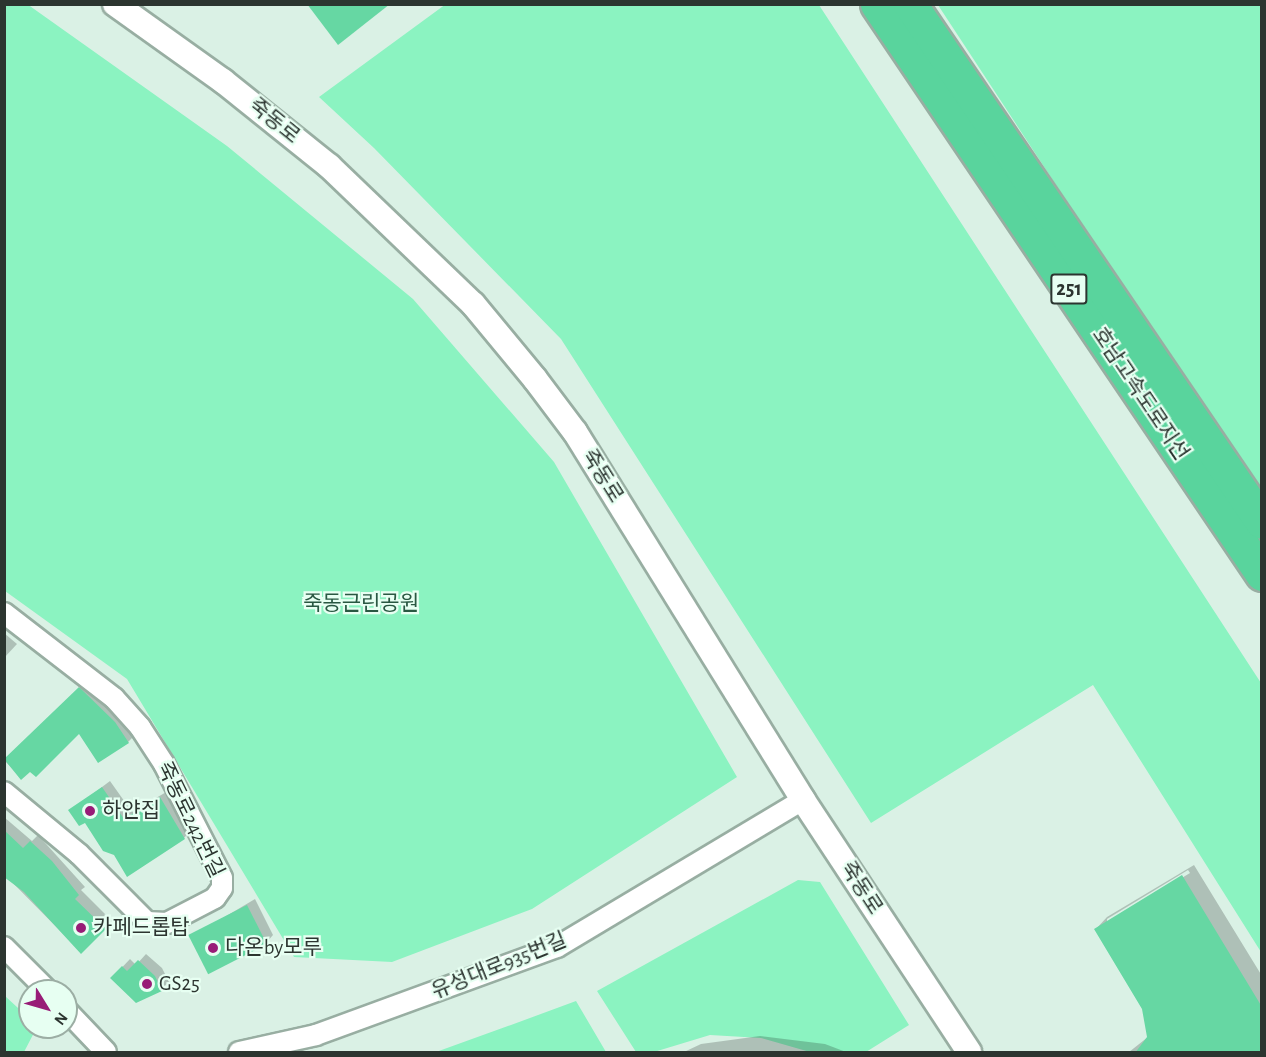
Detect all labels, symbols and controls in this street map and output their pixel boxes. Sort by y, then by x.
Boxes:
street label: 죽동로 [244,93,304,149]
road number: 251 [1050,272,1088,306]
street label: 호남고속도로지선 [1086,323,1194,465]
street label: 죽동로 [576,445,628,507]
park label: 죽동근린공원 [303,591,419,617]
street label: 죽동로242번길 [151,758,229,882]
place label: 하얀집 [102,798,160,824]
marker: 하얀집 [83,804,97,818]
street label: 죽동로 [835,857,887,919]
place label: 카페드롭탑 [93,915,190,941]
marker: 카페드롭탑 [74,921,88,935]
street label: 유성대로935번길 [428,927,570,1005]
place label: 다온by모루 [225,935,322,961]
marker: 다온by모루 [206,941,220,955]
place label: GS25 [159,971,200,997]
marker: GS25 [140,977,154,991]
north arrow [18,979,78,1039]
text: N [51,1009,71,1028]

